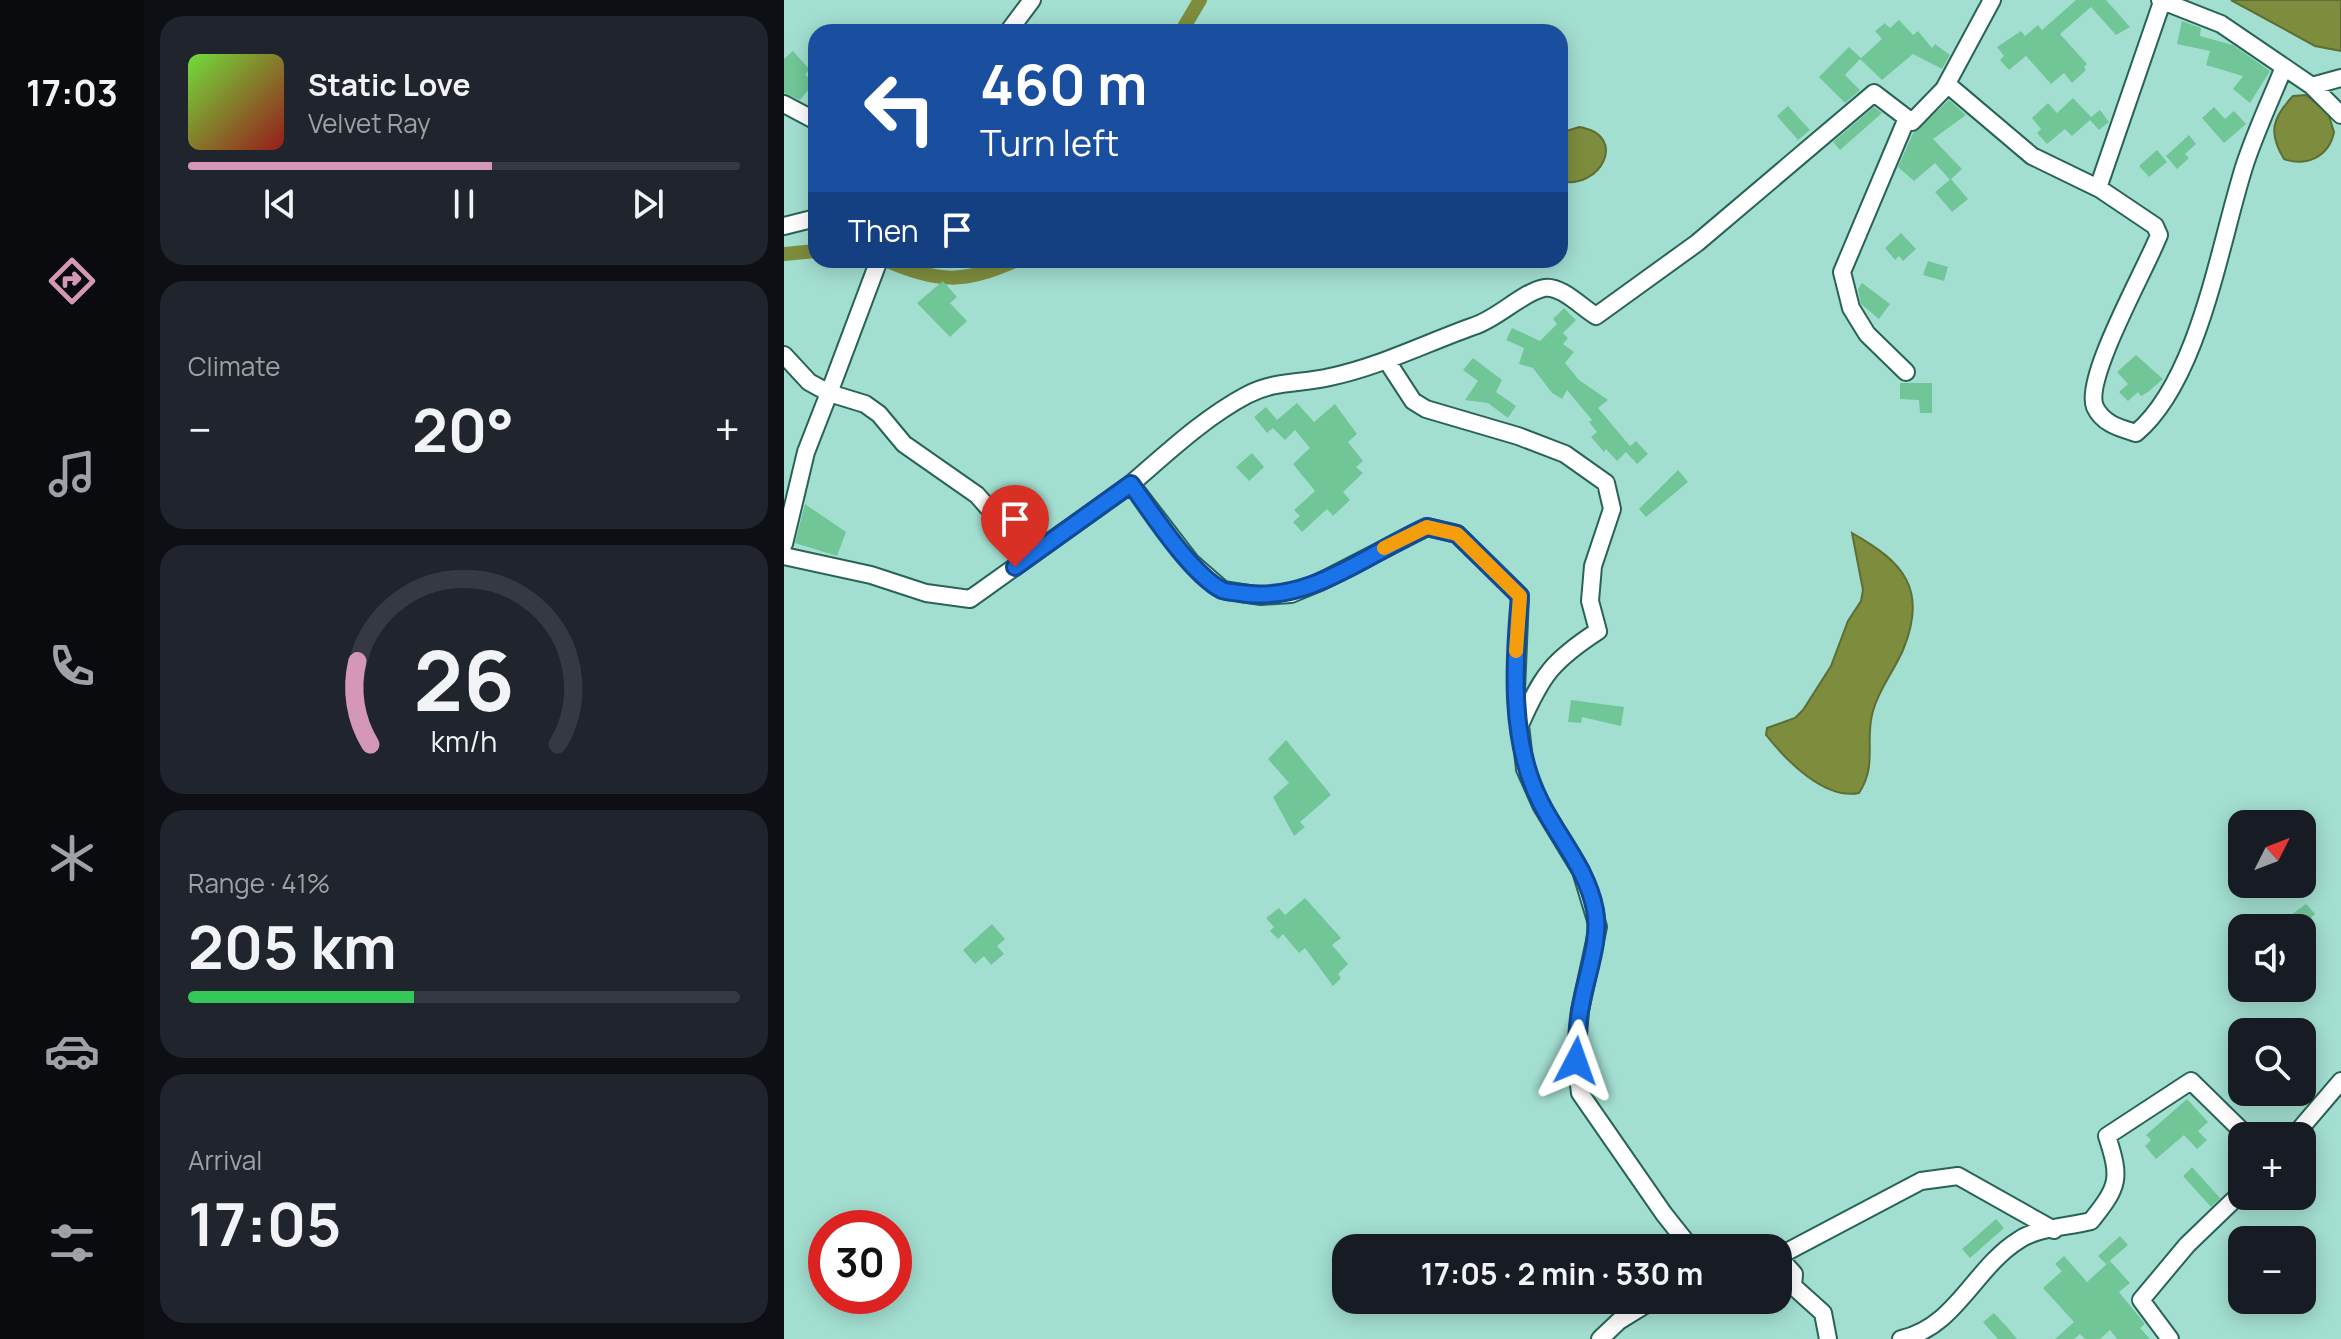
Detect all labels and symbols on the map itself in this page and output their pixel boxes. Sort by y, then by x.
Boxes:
pin [981,485,1049,567]
north arrow [2228,810,2316,898]
position arrow [1534,1019,1618,1103]
speed limit sign: 30 [808,1210,912,1314]

